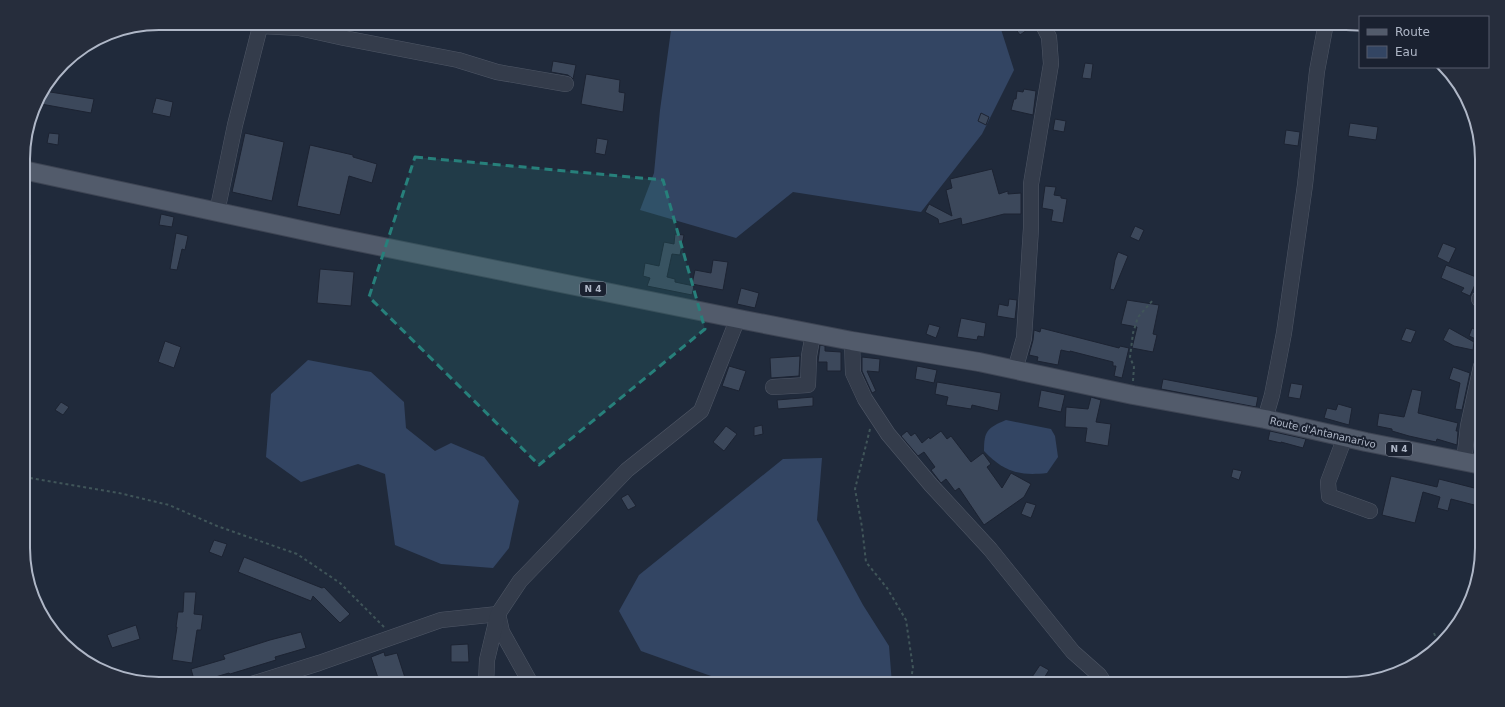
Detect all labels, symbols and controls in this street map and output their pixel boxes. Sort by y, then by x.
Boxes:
legend [1359,16,1489,68]
text: Route [1395,25,1430,39]
text: Eau [1395,45,1418,59]
road number: N 4 [580,282,606,296]
street label: Route d'Antananarivo [1269,415,1377,450]
road number: N 4 [1386,442,1412,456]

